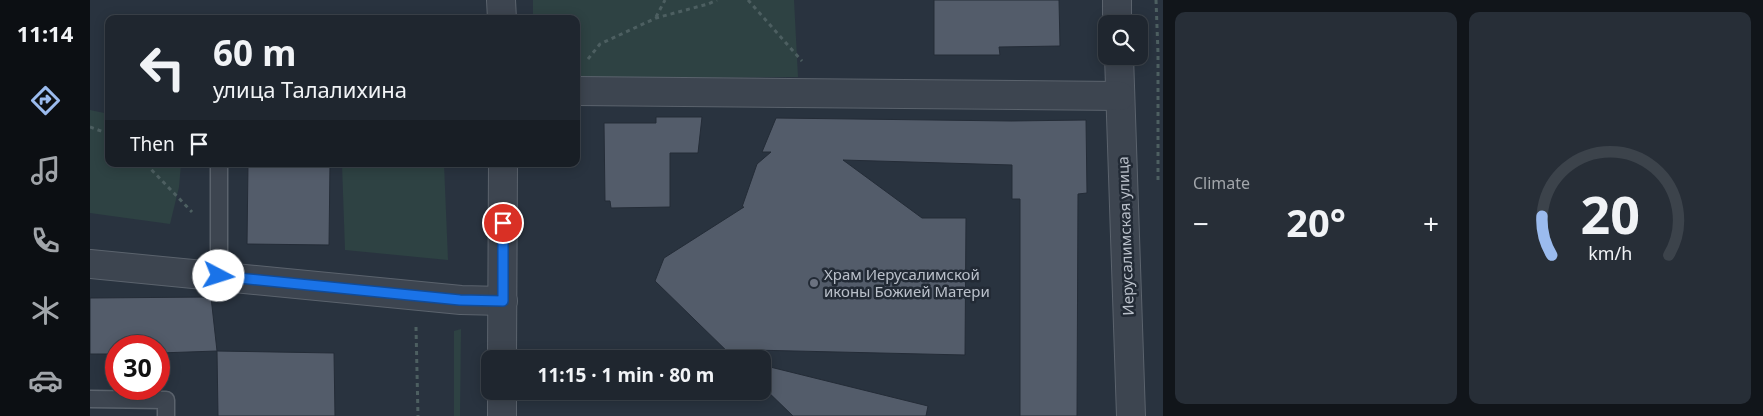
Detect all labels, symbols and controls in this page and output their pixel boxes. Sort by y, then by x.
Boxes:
map controls [1098,15,1148,65]
button: search [1098,15,1148,65]
text: 11:14 [17,18,73,48]
text: 60 m [213,29,296,76]
icon: left [130,35,195,100]
text: улица Талалихина [213,74,407,104]
icon: directions [28,83,63,118]
icon: arrive [185,130,213,158]
text: Then [130,131,175,157]
icon: music [28,153,63,188]
street label: Иерусалимская улица [1112,156,1138,316]
text: Climate [1193,172,1250,194]
text: 20 [1580,178,1640,249]
text: 20° [1286,196,1346,248]
pin [482,202,524,244]
text: − [1193,204,1209,242]
text: + [1423,204,1439,242]
icon: arrive [489,209,517,237]
icon: phone [28,223,63,258]
text: km/h [1588,241,1632,265]
position arrow [192,249,244,301]
place label: Храм Иерусалимской иконы Божией Матери [824,264,990,301]
marker: Храм Иерусалимской иконы Божией Матери [808,277,820,289]
icon: climate [28,293,63,328]
speed limit sign: 30 [105,335,170,400]
text: 11:15 · 1 min · 80 m [538,362,714,388]
icon: car [28,363,63,398]

